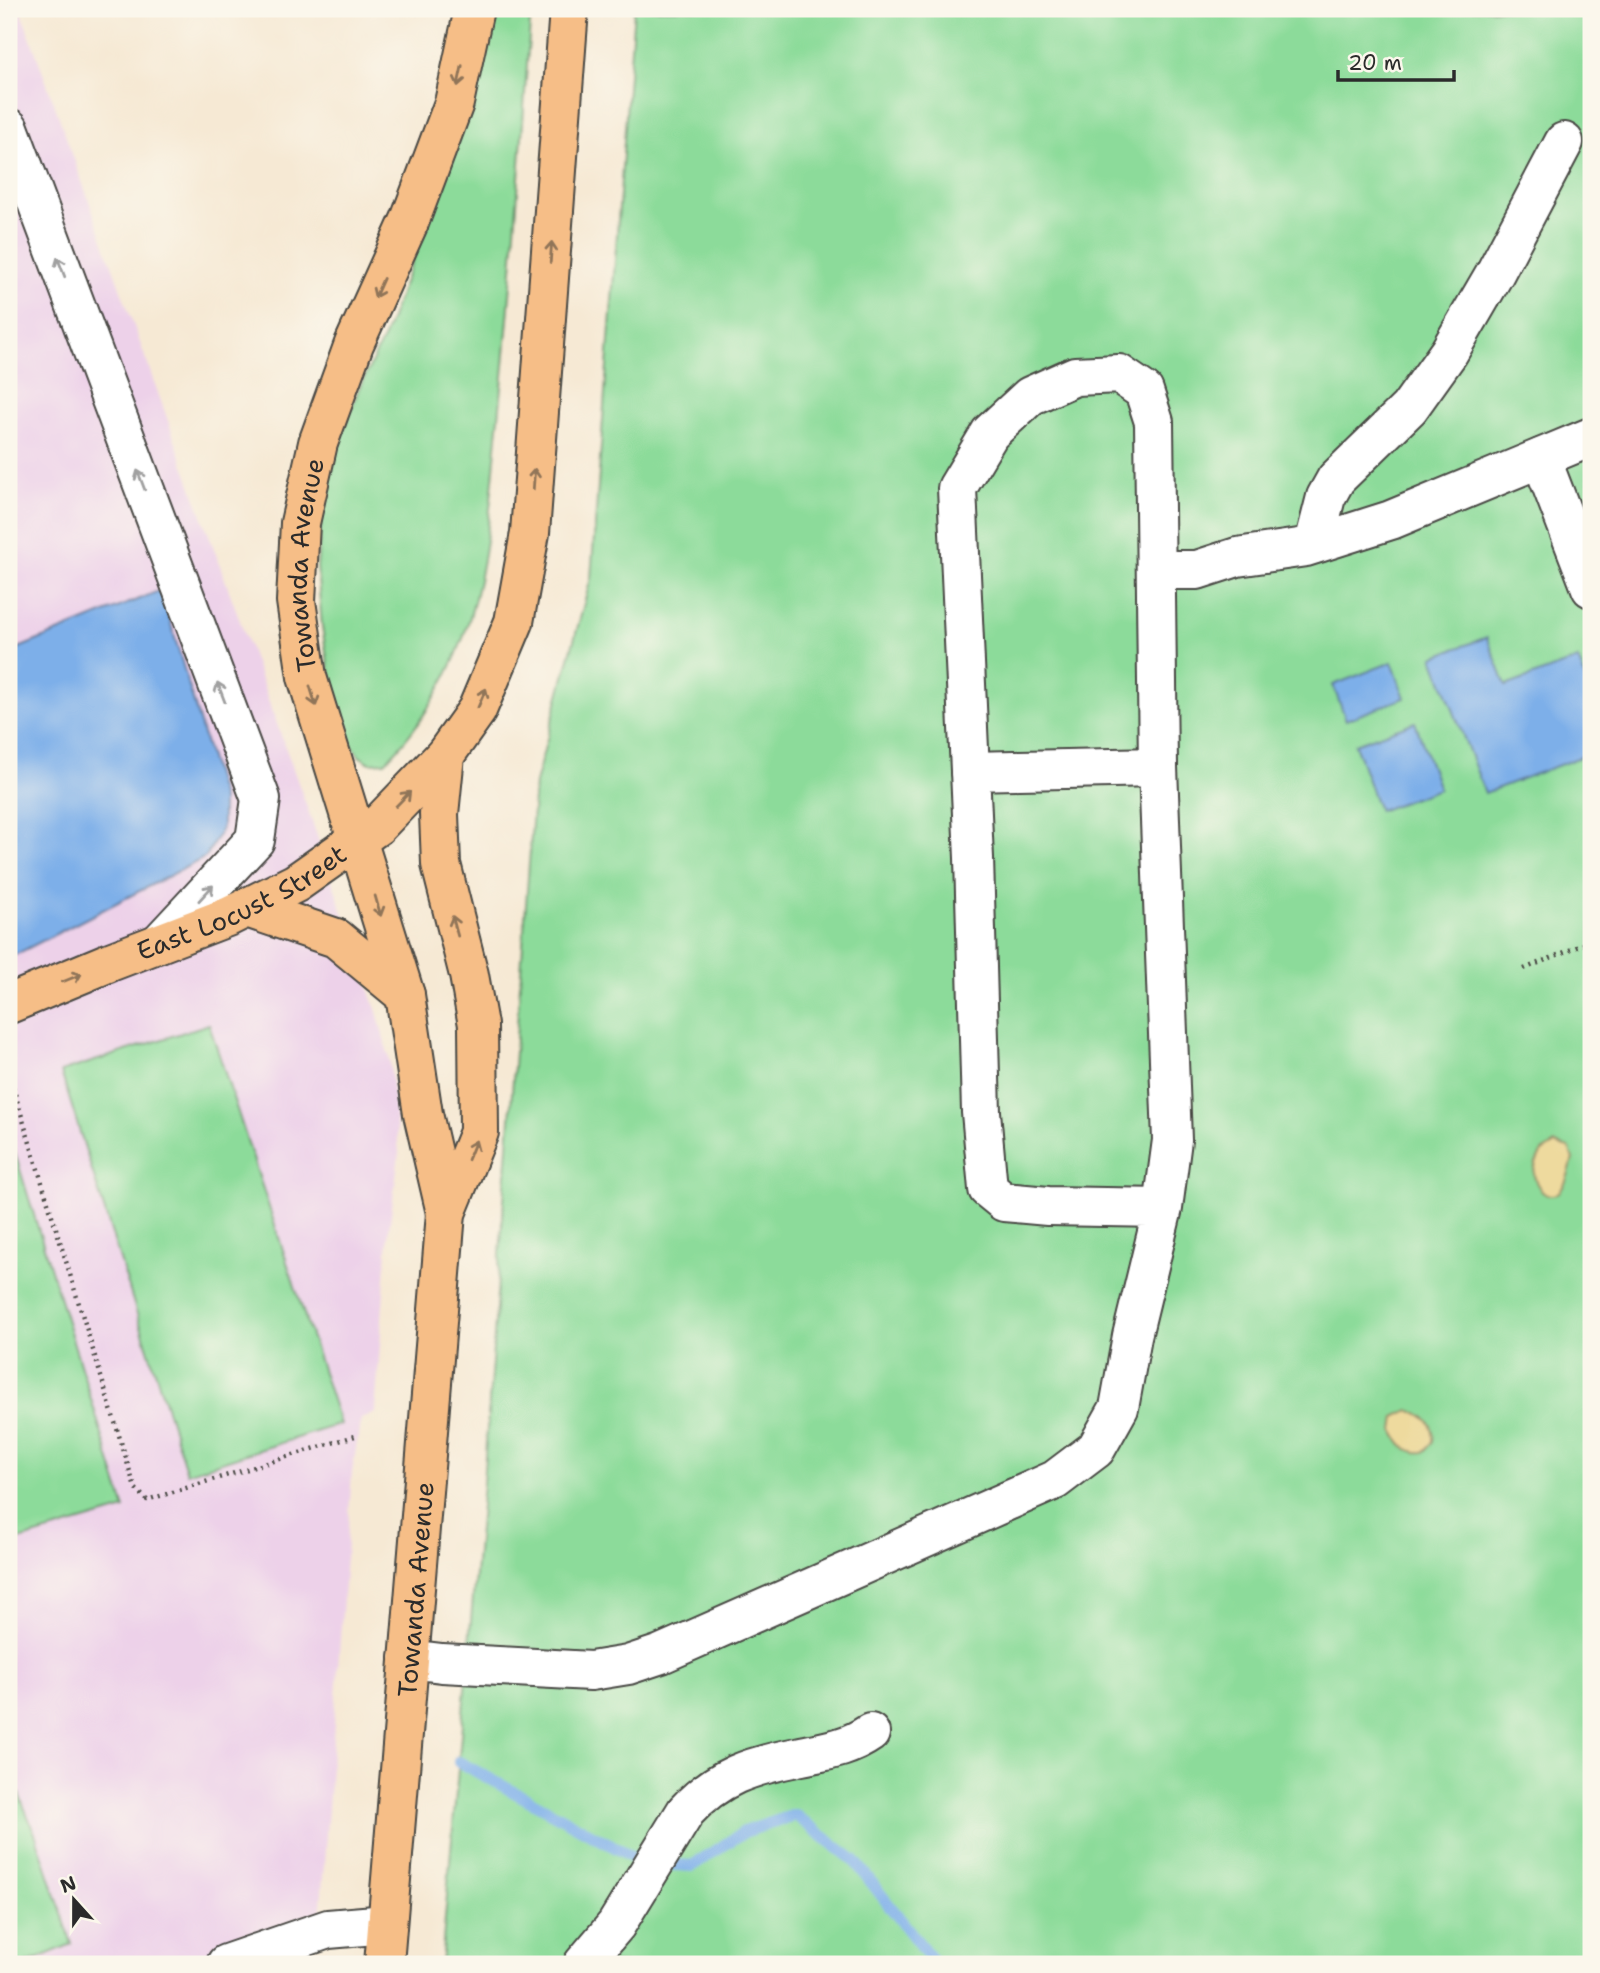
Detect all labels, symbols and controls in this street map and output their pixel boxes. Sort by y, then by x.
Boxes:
scale bar [1338,38,1453,82]
text: 20 m [1348,49,1402,77]
one-way arrow [452,64,465,86]
one-way arrow [545,241,558,264]
one-way arrow [54,256,66,278]
one-way arrow [372,277,385,298]
street label: Towanda Avenue [278,454,332,674]
one-way arrow [528,468,541,491]
one-way arrow [134,469,146,491]
one-way arrow [214,682,227,704]
one-way arrow [308,684,320,706]
one-way arrow [476,688,489,710]
one-way arrow [394,791,411,808]
street label: East Locust Street [131,836,353,968]
one-way arrow [198,884,214,902]
one-way arrow [373,894,386,916]
one-way arrow [448,915,461,937]
one-way arrow [60,970,82,983]
one-way arrow [466,1139,479,1161]
street label: Towanda Avenue [389,1480,441,1698]
north arrow [38,1864,108,1934]
text: N [57,1870,80,1899]

